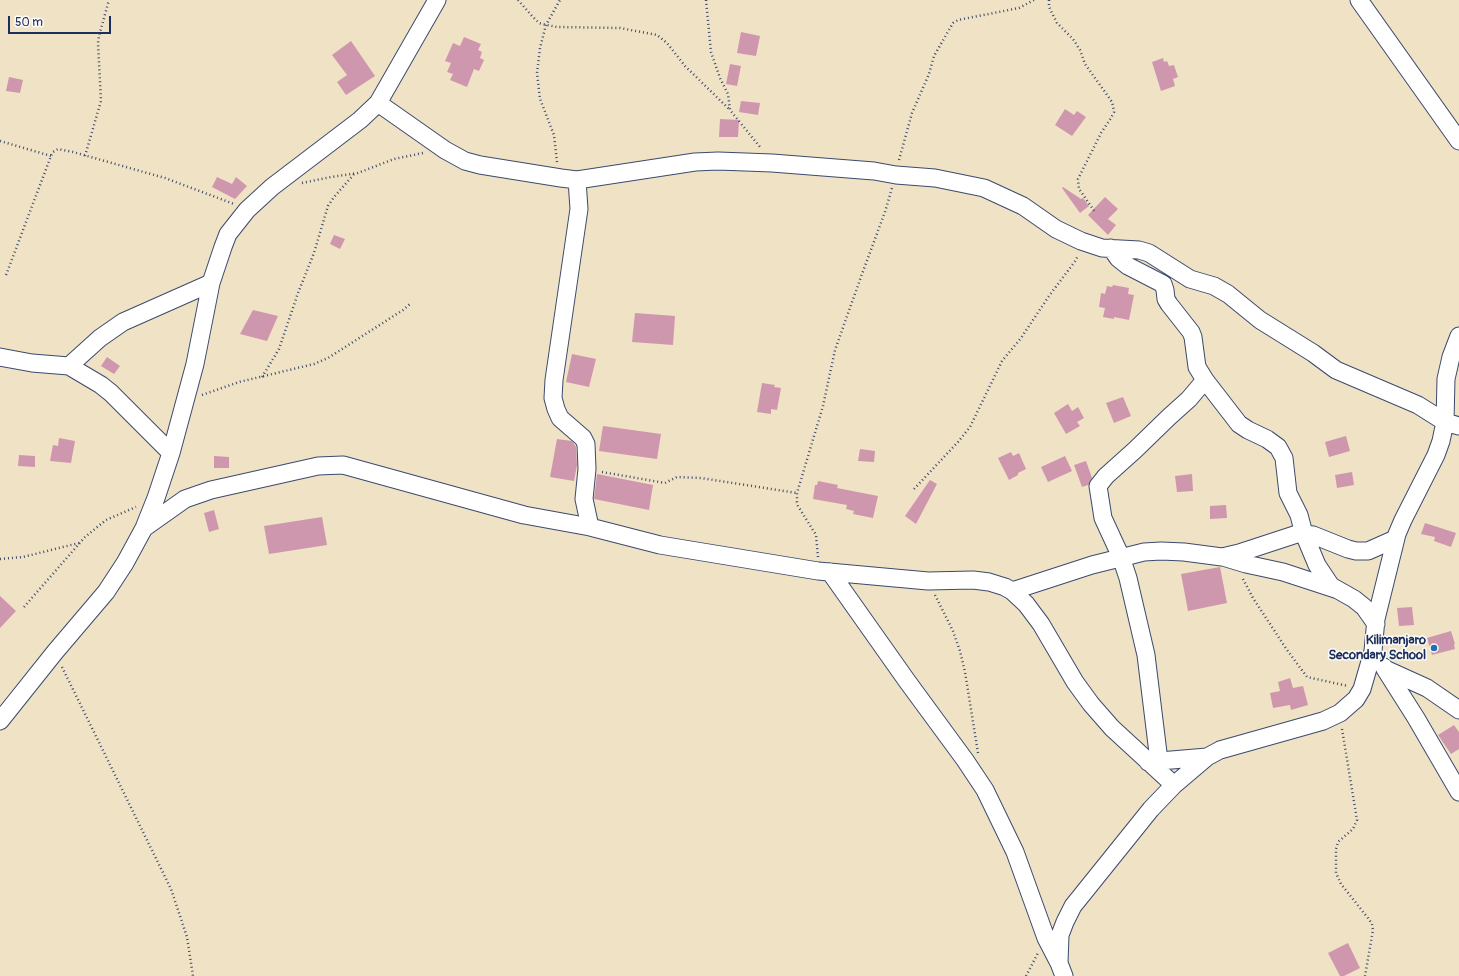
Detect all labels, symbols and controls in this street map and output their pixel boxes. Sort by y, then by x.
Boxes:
scale bar [10,8,113,34]
text: 50 m [15,15,43,30]
place label: Kilimanjaro Secondary School [1328,633,1426,664]
marker: Kilimanjaro Secondary School [1429,643,1439,653]

